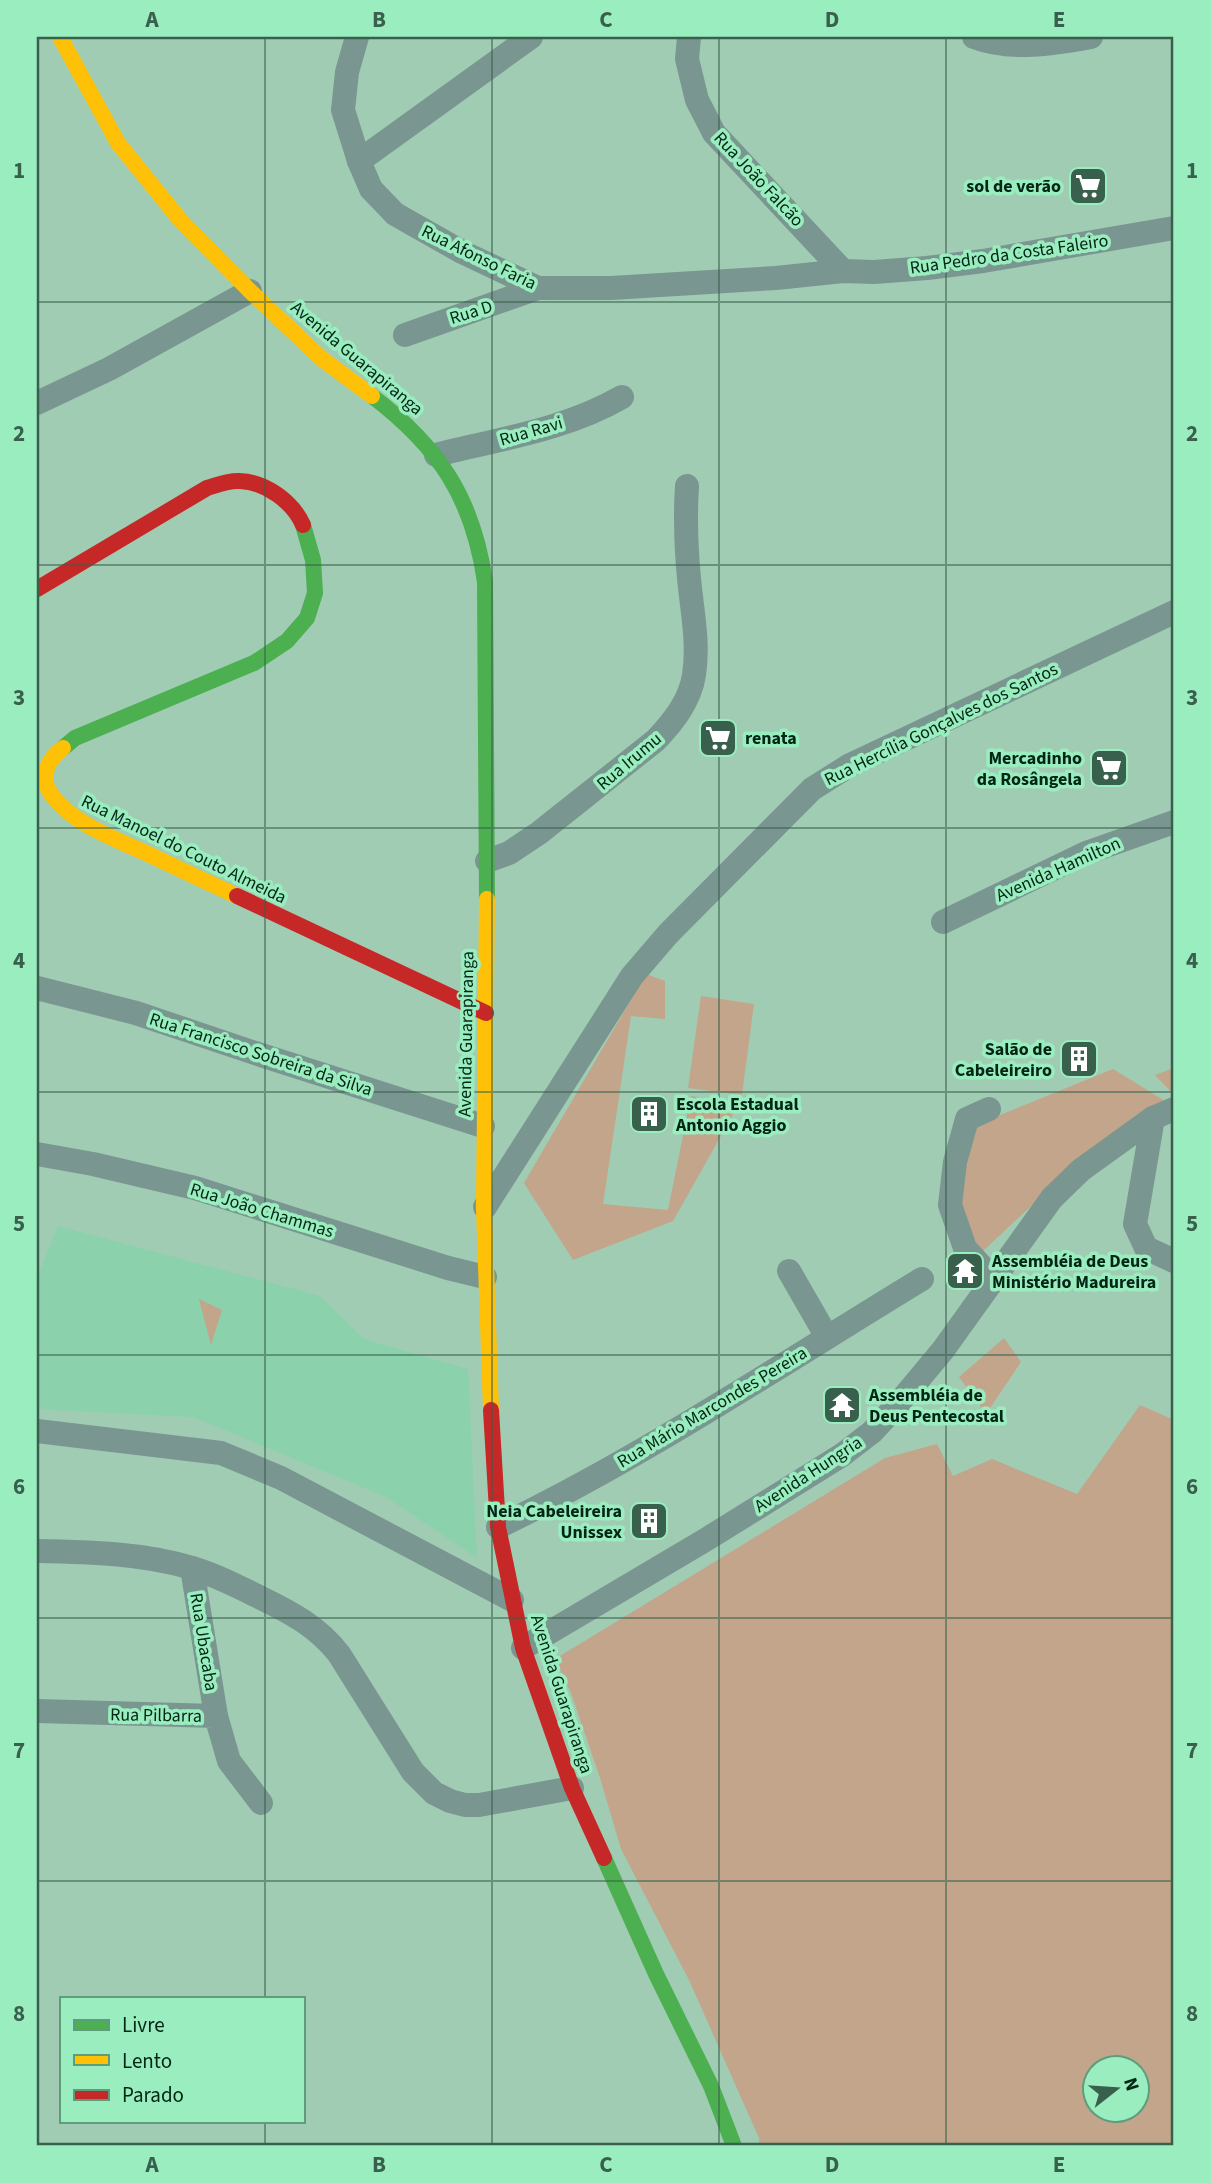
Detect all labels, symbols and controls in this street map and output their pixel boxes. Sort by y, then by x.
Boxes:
text: A [144,3,159,36]
text: B [372,3,386,36]
text: C [599,3,613,36]
text: D [825,3,839,36]
text: E [1053,3,1065,36]
street label: Rua João Falcão [708,126,809,233]
text: 1 [13,154,25,187]
text: 1 [1186,154,1198,187]
supermarket icon: sol de verão [1067,165,1109,207]
place label: sol de verão [966,174,1061,199]
street label: Rua Afonso Faria [417,219,540,296]
street label: Rua Pedro da Costa Faleiro [908,228,1110,281]
street label: Rua D [447,294,496,331]
street label: Avenida Guarapiranga [285,296,428,421]
street label: Rua Ravi [497,411,566,452]
text: 2 [13,417,25,450]
text: 2 [1186,417,1198,450]
street label: Rua Hercília Gonçalves dos Santos [820,657,1062,792]
text: 3 [13,681,25,714]
text: 3 [1186,681,1198,714]
supermarket icon: renata [697,717,739,759]
place label: renata [745,726,797,751]
street label: Rua Irumu [591,727,667,796]
place label: Mercadinho da Rosângela [977,746,1082,792]
supermarket icon: Mercadinho da Rosângela [1088,747,1130,789]
street label: Rua Manoel do Couto Almeida [77,789,291,910]
street label: Avenida Hamilton [992,831,1125,908]
text: 4 [13,944,25,977]
text: 4 [1186,944,1198,977]
street label: Avenida Guarapiranga [453,951,480,1117]
street label: Rua Francisco Sobreira da Silva [146,1007,375,1102]
place label: Salão de Cabeleireiro [955,1037,1052,1083]
building icon: Salão de Cabeleireiro [1058,1038,1100,1080]
place label: Escola Estadual Antonio Aggio [675,1092,799,1138]
building icon: Escola Estadual Antonio Aggio [628,1093,670,1135]
street label: Rua João Chammas [187,1177,337,1244]
text: 5 [13,1207,25,1240]
text: 5 [1186,1207,1198,1240]
place label: Assembléia de Deus Ministério Madureira [991,1249,1156,1295]
temple icon: Assembléia de Deus Ministério Madureira [944,1250,986,1292]
street label: Rua Mário Marcondes Pereira [613,1341,812,1474]
place label: Assembléia de Deus Pentecostal [868,1383,1004,1429]
temple icon: Assembléia de Deus Pentecostal [821,1384,863,1426]
street label: Avenida Hungria [749,1430,867,1519]
text: 6 [13,1470,25,1503]
text: 6 [1186,1470,1198,1503]
place label: Neia Cabeleireira Unissex [486,1499,622,1545]
building icon: Neia Cabeleireira Unissex [628,1500,670,1542]
street label: Rua Ubacaba [183,1591,224,1693]
street label: Avenida Guarapiranga [524,1611,599,1777]
street label: Rua Pilbarra [110,1702,202,1729]
text: 7 [13,1734,25,1767]
text: 7 [1186,1734,1198,1767]
text: 8 [13,1997,25,2030]
legend [60,1997,304,2124]
text: 8 [1186,1997,1198,2030]
text: Livre [122,2010,165,2040]
text: Lento [122,2046,172,2076]
north arrow [1082,2054,1152,2124]
text: N [1116,2074,1146,2094]
text: Parado [122,2080,184,2110]
text: A [144,2148,159,2181]
text: B [372,2148,386,2181]
text: C [599,2148,613,2181]
text: D [825,2148,839,2181]
text: E [1053,2148,1065,2181]

